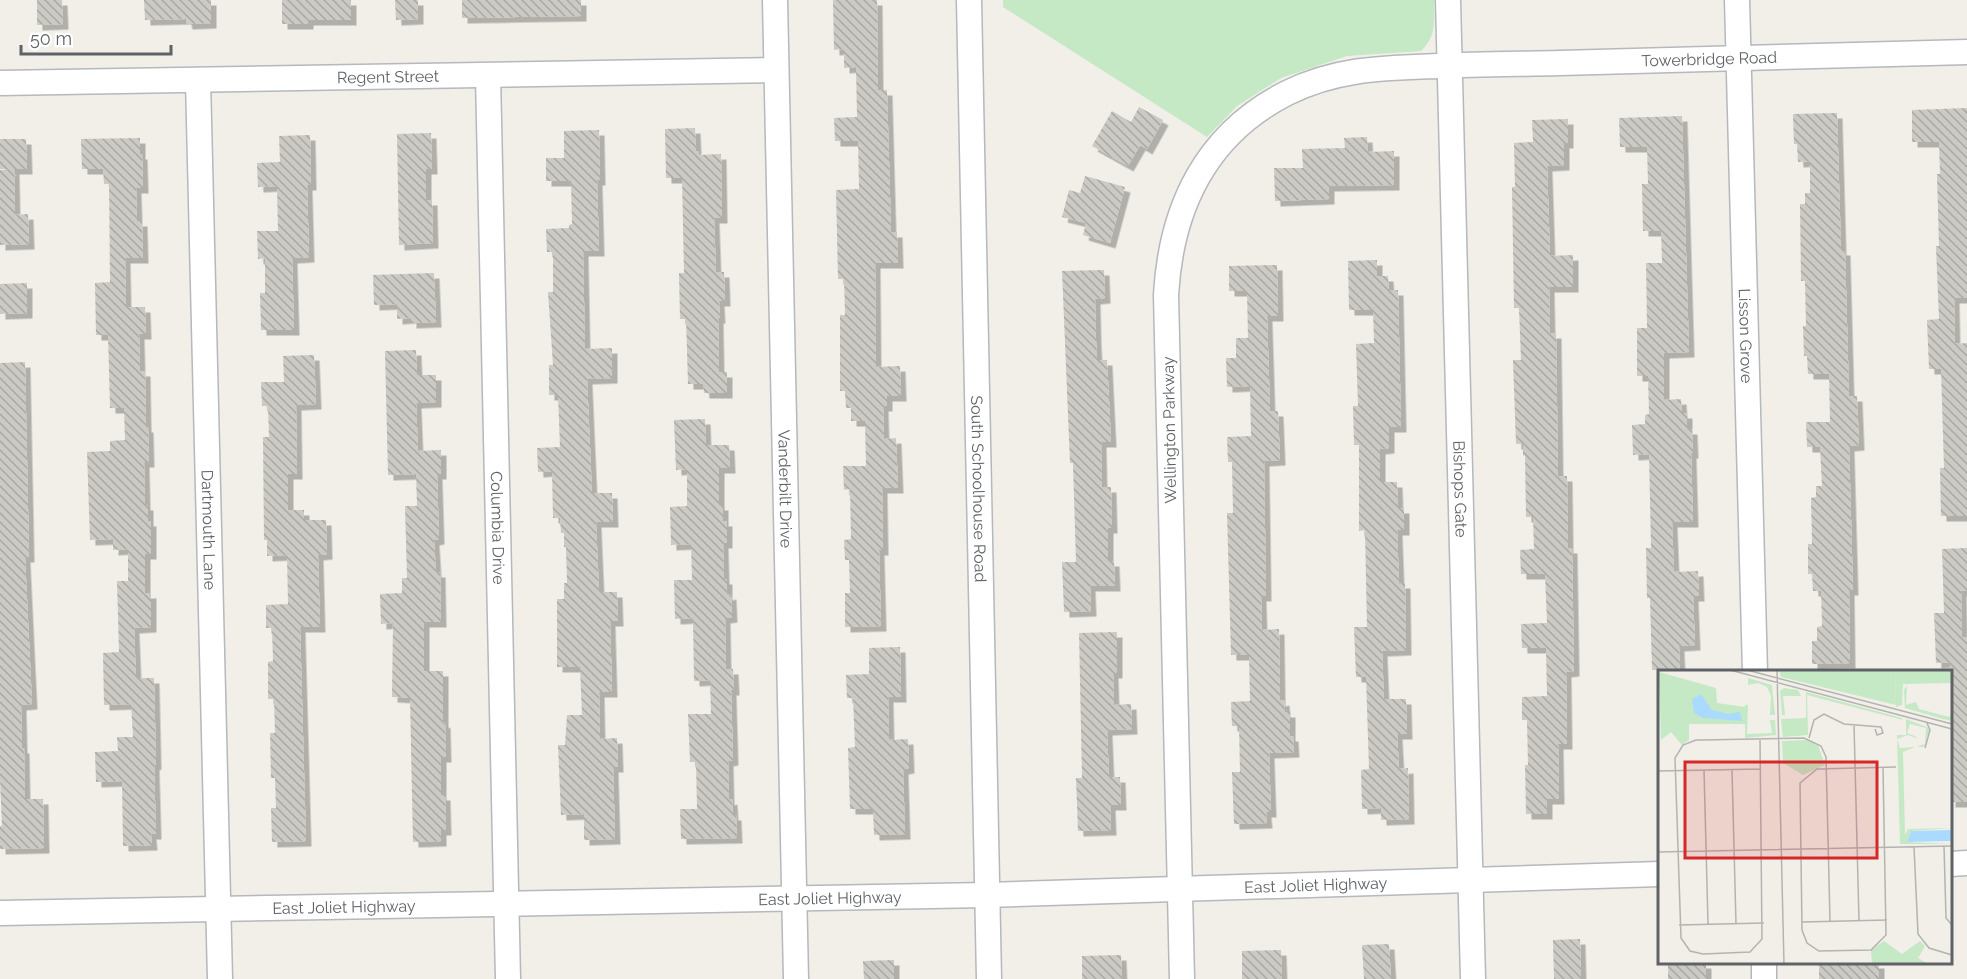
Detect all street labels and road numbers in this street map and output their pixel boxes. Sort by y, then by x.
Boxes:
street label: Towerbridge Road [1641,48,1777,71]
street label: Regent Street [337,67,440,87]
street label: Lisson Grove [1735,288,1756,384]
street label: Wellington Parkway [1159,356,1180,504]
street label: South Schoolhouse Road [967,395,990,583]
street label: Vanderbilt Drive [774,429,796,548]
street label: Bishops Gate [1449,440,1471,538]
street label: Dartmouth Lane [198,469,219,590]
street label: Columbia Drive [487,471,508,585]
street label: East Joliet Highway [1244,874,1388,897]
street label: East Joliet Highway [758,888,902,909]
street label: East Joliet Highway [272,896,416,918]

